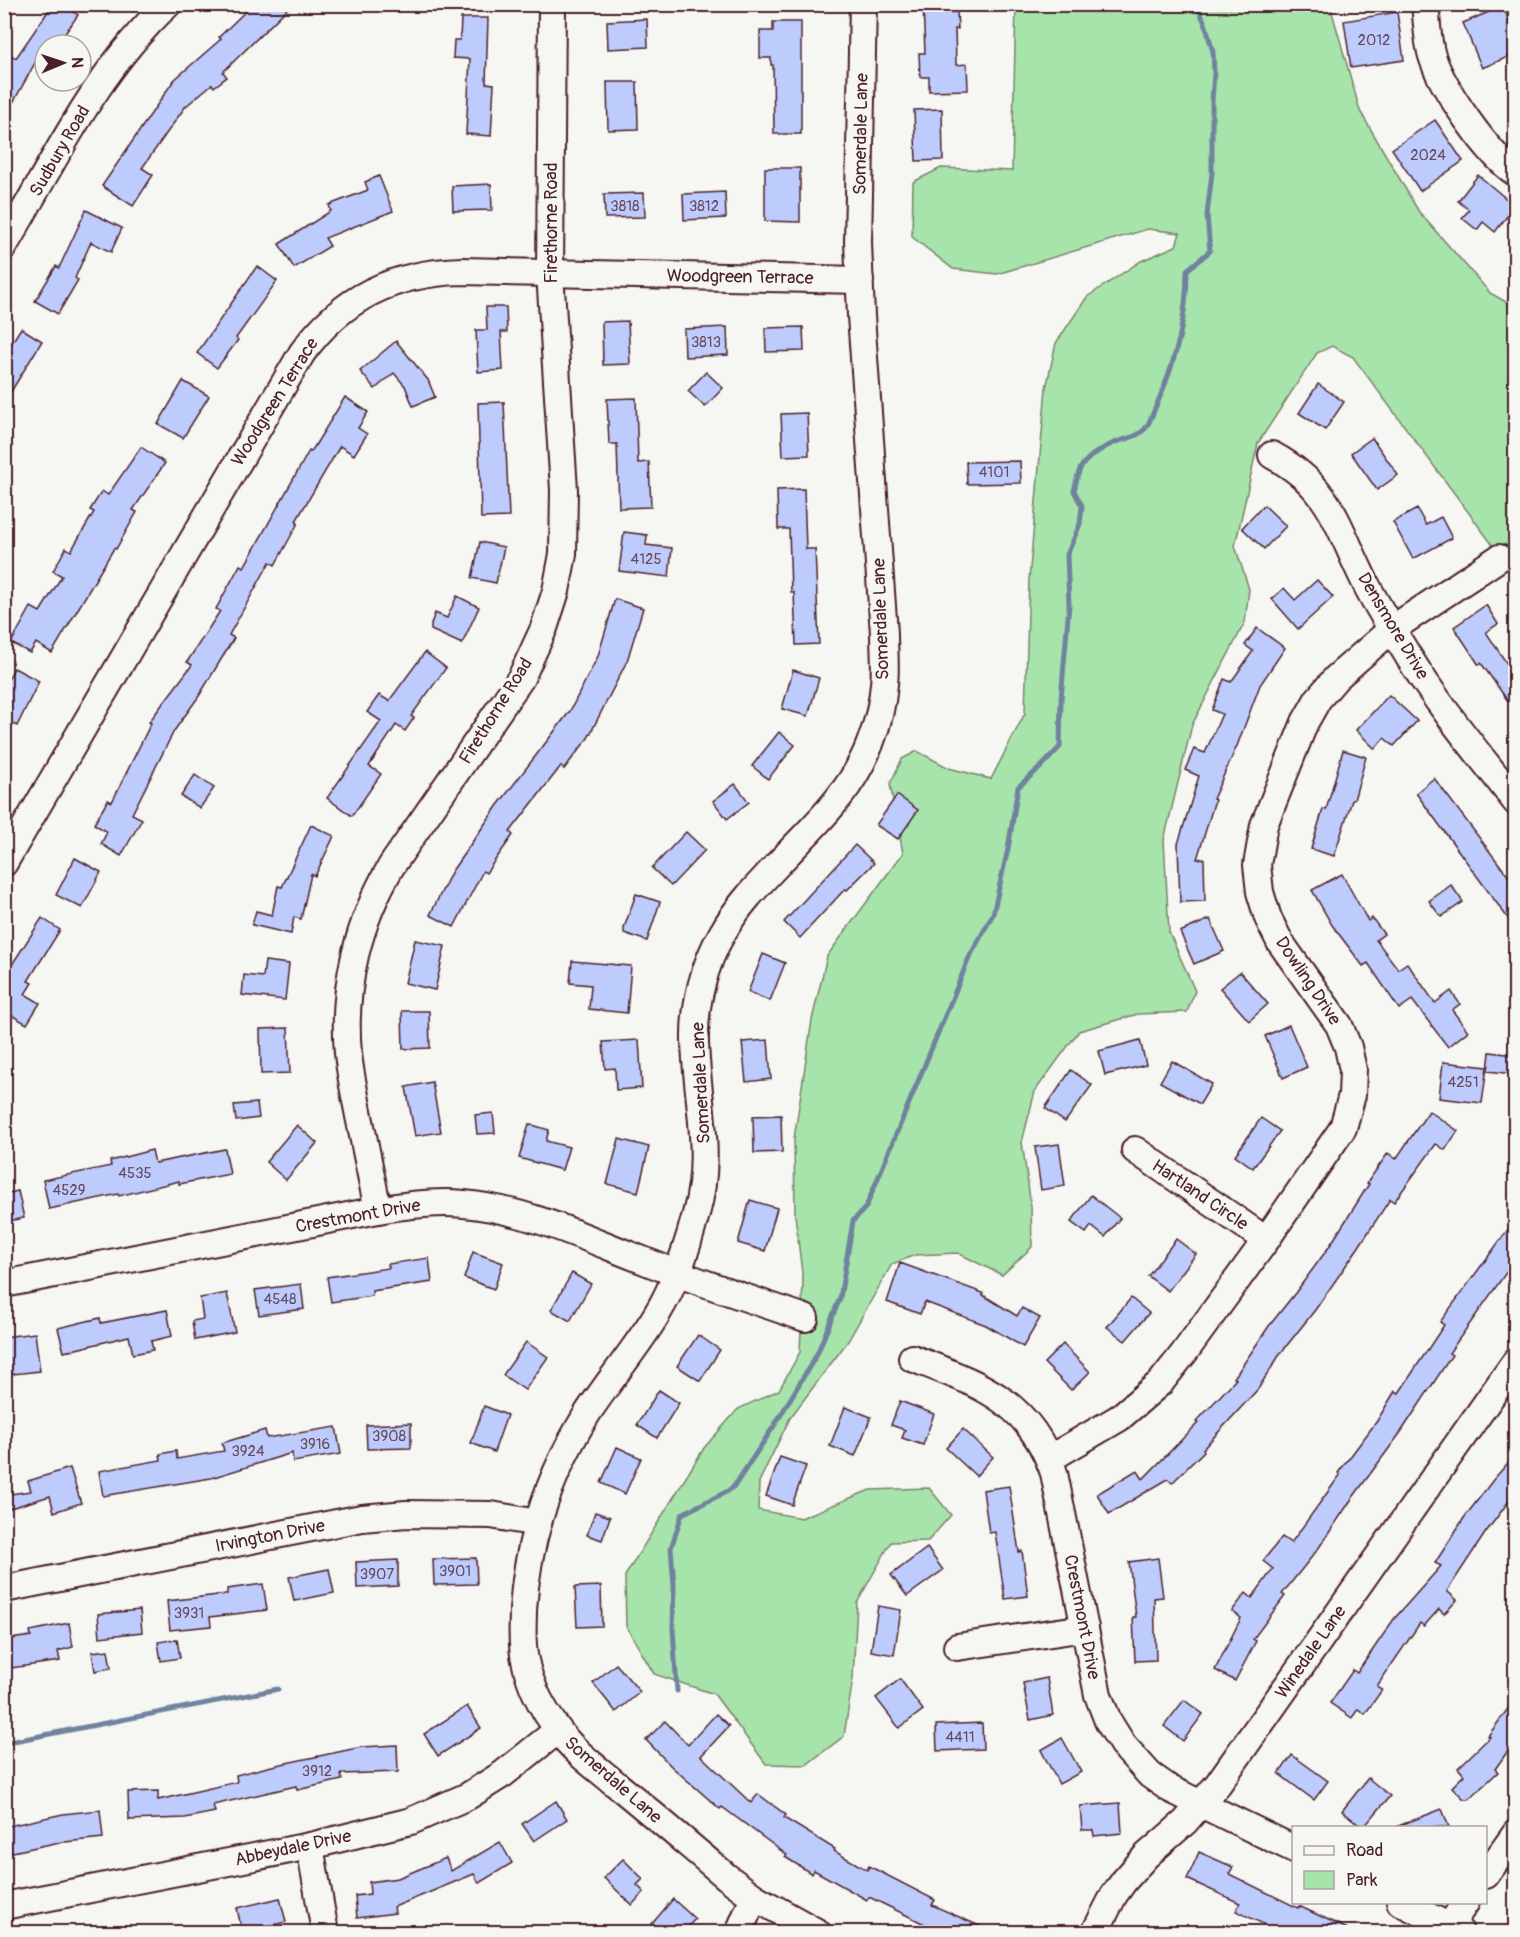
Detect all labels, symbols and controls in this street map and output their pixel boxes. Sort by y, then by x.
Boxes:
house number: 2012 [1358,31,1390,50]
north arrow [33,33,93,93]
text: N [67,57,87,68]
street label: Somerdale Lane [848,73,874,195]
street label: Sudbury Road [25,101,95,201]
house number: 2024 [1410,146,1446,165]
street label: Firethorne Road [540,162,563,284]
house number: 3818 [610,197,640,216]
house number: 3812 [689,197,719,216]
street label: Woodgreen Terrace [666,264,814,290]
street label: Woodgreen Terrace [226,333,324,470]
house number: 3813 [691,333,721,352]
house number: 4101 [979,463,1009,482]
house number: 4125 [630,550,662,569]
street label: Somerdale Lane [867,558,895,680]
street label: Densmore Drive [1352,568,1434,684]
street label: Firethorne Road [454,654,538,768]
street label: Dowling Drive [1270,932,1346,1030]
street label: Somerdale Lane [686,1021,716,1144]
house number: 4251 [1447,1073,1479,1092]
street label: Hartland Circle [1147,1154,1253,1236]
house number: 4535 [118,1164,152,1183]
house number: 4529 [53,1181,85,1200]
street label: Crestmont Drive [294,1194,422,1238]
house number: 4548 [263,1290,297,1309]
house number: 3908 [372,1427,406,1446]
house number: 3916 [300,1435,330,1454]
house number: 3924 [231,1442,265,1461]
street label: Irvington Drive [213,1514,327,1558]
street label: Crestmont Drive [1059,1553,1105,1681]
house number: 3901 [439,1562,471,1581]
house number: 3907 [360,1565,394,1584]
street label: Winedale Lane [1270,1601,1352,1703]
house number: 3931 [174,1604,204,1623]
house number: 4411 [945,1728,975,1747]
street label: Somerdale Lane [559,1731,667,1829]
house number: 3912 [302,1762,332,1781]
street label: Abbeydale Drive [233,1824,354,1872]
legend [1292,1826,1487,1904]
text: Road [1346,1839,1383,1862]
text: Park [1346,1869,1378,1892]

